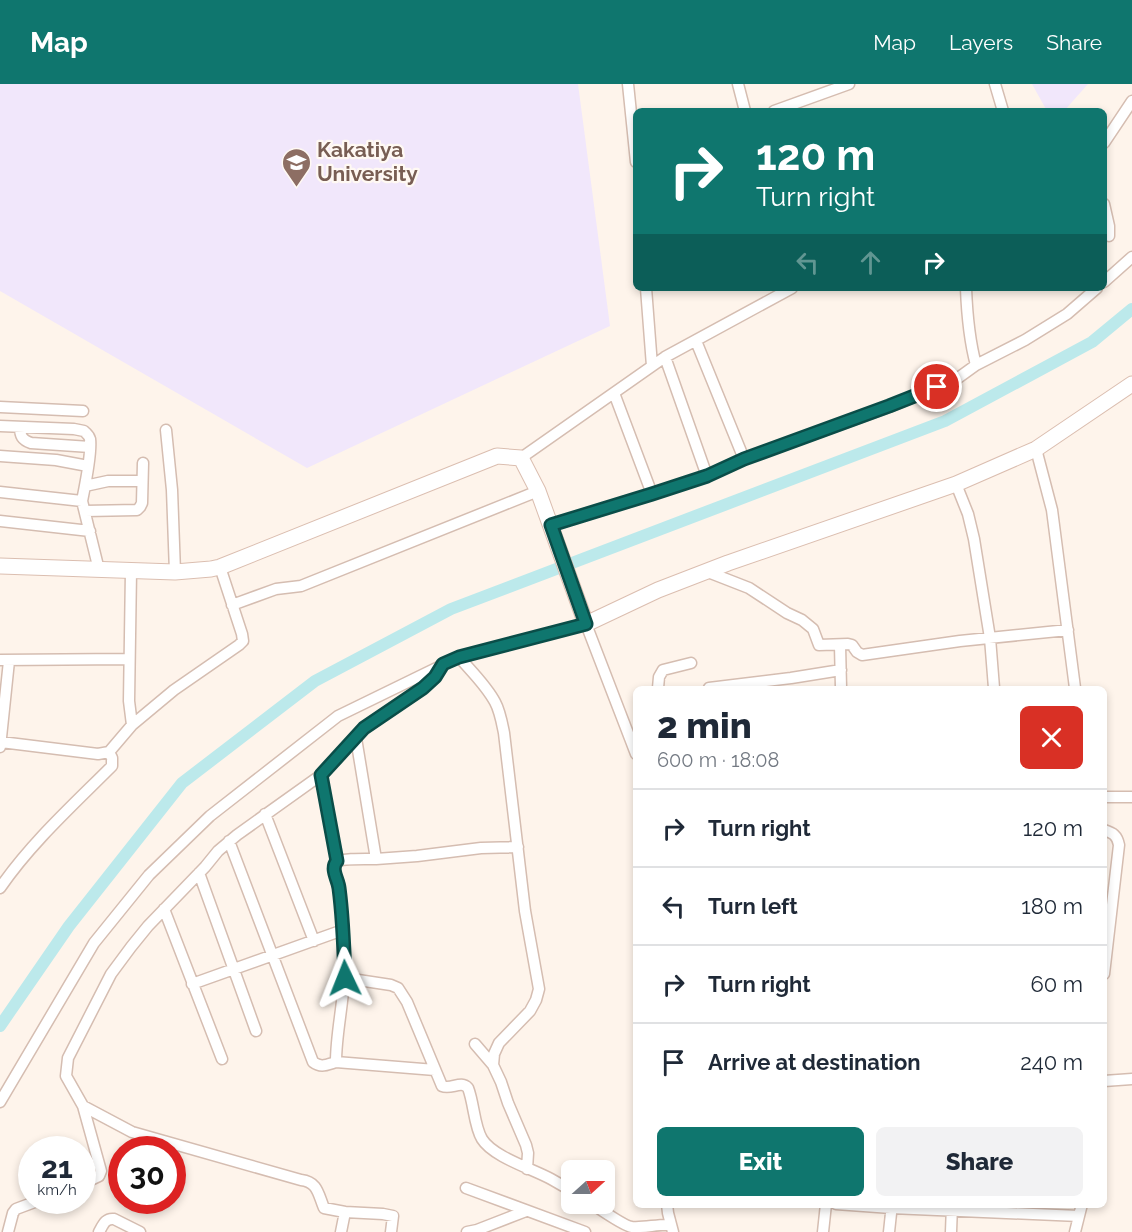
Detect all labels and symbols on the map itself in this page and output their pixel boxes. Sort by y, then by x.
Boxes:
place label: Kakatiya University [317,137,418,186]
school or university icon: Kakatiya University [280,146,312,188]
pin [911,361,962,412]
position arrow [313,946,377,1010]
speed limit sign: 30 [108,1136,186,1214]
north arrow [561,1160,615,1214]

